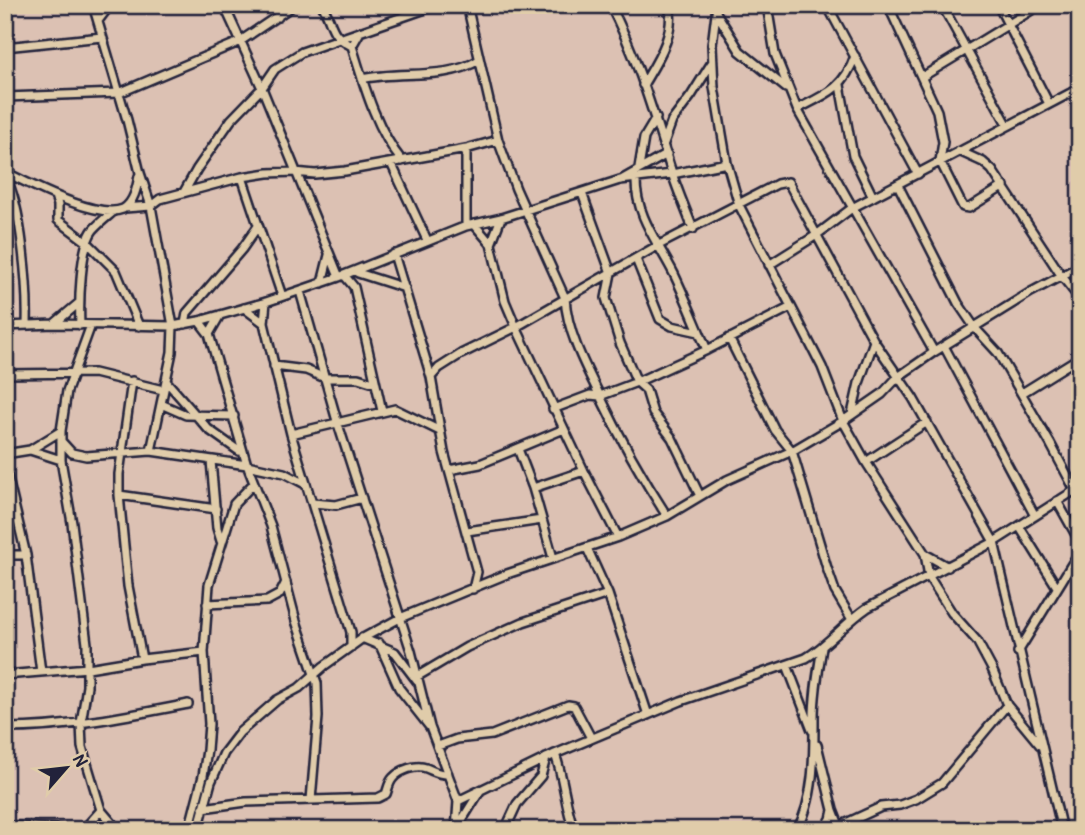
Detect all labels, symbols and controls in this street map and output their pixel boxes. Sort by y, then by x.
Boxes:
north arrow [32,734,102,804]
text: N [67,749,95,771]

